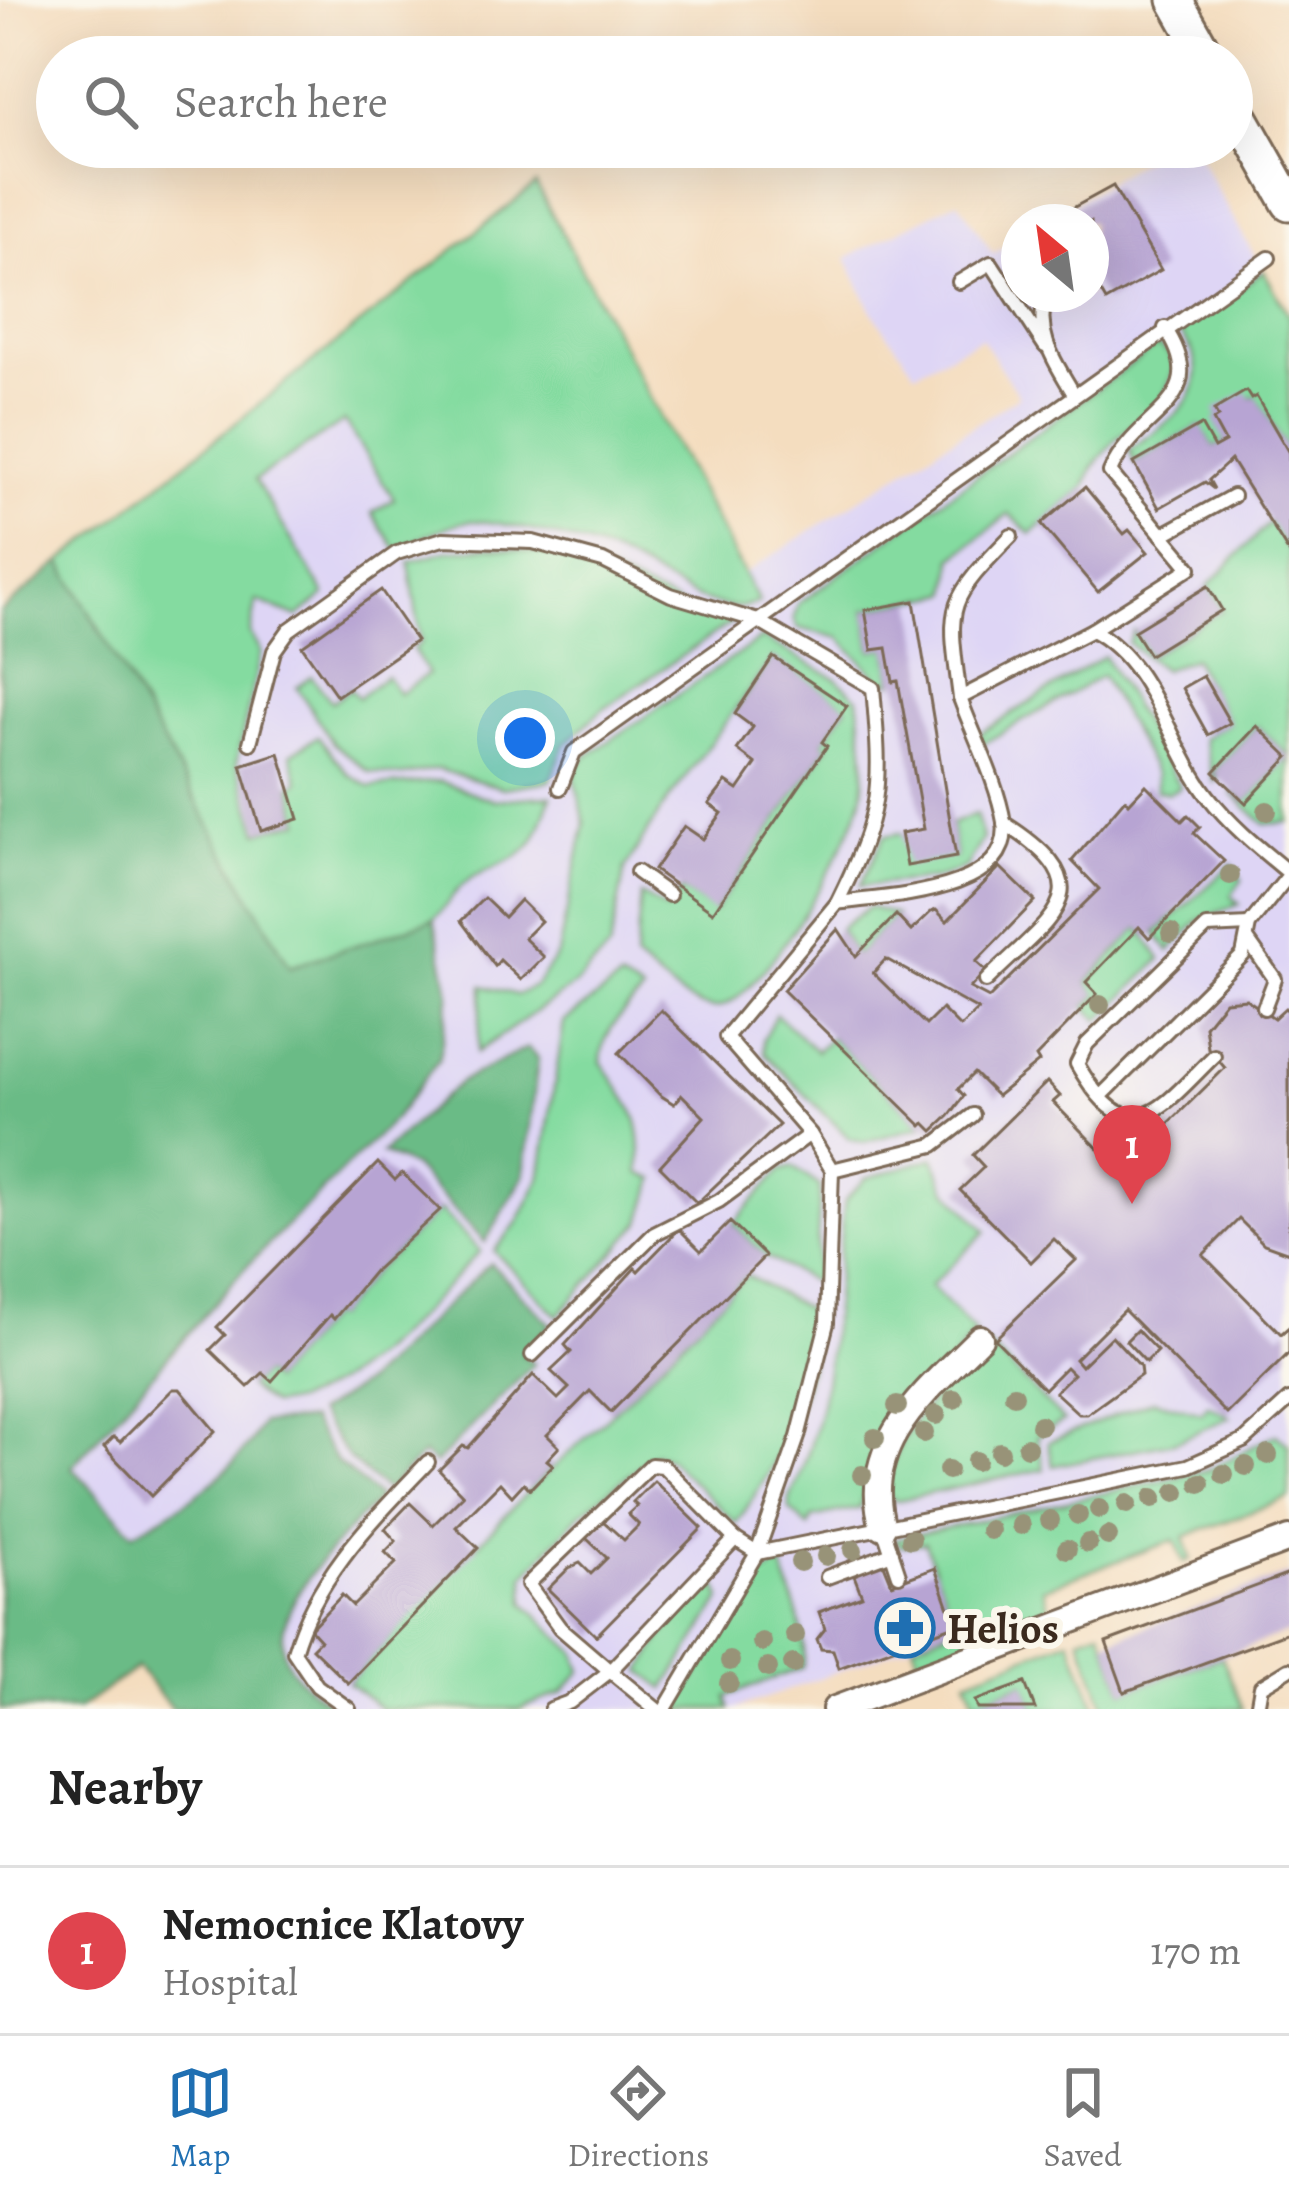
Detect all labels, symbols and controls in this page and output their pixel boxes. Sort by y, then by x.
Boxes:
search box [36,36,1253,168]
icon: search [78,69,144,135]
text: Search here [174,71,388,133]
north arrow [1001,204,1109,312]
your location [495,708,555,768]
pin: 1 [1093,1105,1171,1204]
pharmacy icon: Helios [874,1597,936,1659]
place label: Helios [947,1600,1059,1657]
text: Nearby [48,1752,202,1822]
text: Nemocnice Klatovy [162,1893,523,1955]
text: 1 [80,1924,94,1977]
text: 170 m [1150,1924,1241,1977]
text: Hospital [162,1955,298,2008]
tab: Map [167,2060,233,2177]
tab: Directions [568,2060,709,2177]
tab: Saved [1044,2060,1122,2177]

